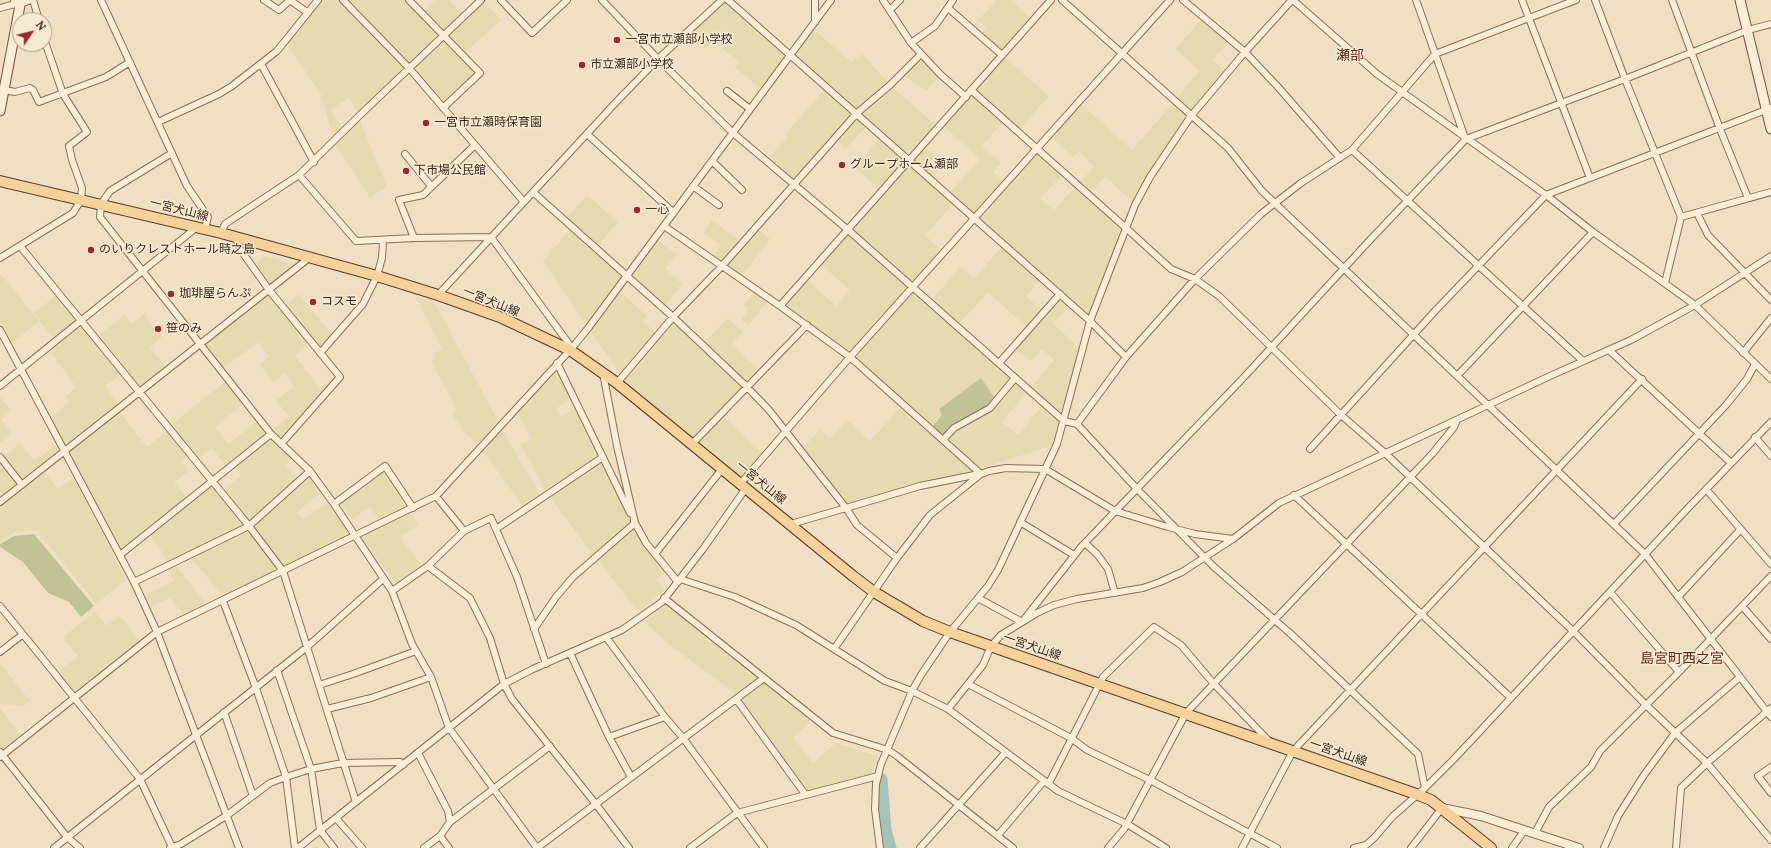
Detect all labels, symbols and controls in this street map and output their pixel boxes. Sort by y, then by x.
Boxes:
north arrow [12,12,52,52]
text: N [33,18,49,33]
place label: 一宮市立瀬部小学校 [625,33,733,47]
marker: 一宮市立瀬部小学校 [612,35,622,45]
district label: 瀬部 [1336,48,1364,64]
place label: 市立瀬部小学校 [590,58,674,72]
marker: 市立瀬部小学校 [577,60,587,70]
place label: 一宮市立瀬時保育園 [434,116,542,130]
marker: 一宮市立瀬時保育園 [421,118,431,128]
place label: グループホーム瀬部 [850,158,958,172]
marker: グループホーム瀬部 [837,160,847,170]
place label: 下市場公民館 [414,164,486,178]
marker: 下市場公民館 [401,166,411,176]
street label: 一宮犬山線 [148,196,210,224]
place label: 一心 [645,203,669,217]
marker: 一心 [632,205,642,215]
place label: のいりクレストホール時之島 [99,243,255,257]
marker: のいりクレストホール時之島 [86,245,96,255]
street label: 一宮犬山線 [460,284,522,320]
place label: 珈琲屋らんぷ [179,287,251,301]
marker: 珈琲屋らんぷ [166,289,176,299]
place label: コスモ [321,295,357,309]
marker: コスモ [308,297,318,307]
place label: 笹のみ [166,322,202,336]
marker: 笹のみ [153,324,163,334]
street label: 一宮犬山線 [733,459,789,507]
street label: 一宮犬山線 [1001,630,1063,664]
district label: 島宮町西之宮 [1640,651,1724,667]
street label: 一宮犬山線 [1307,736,1369,770]

